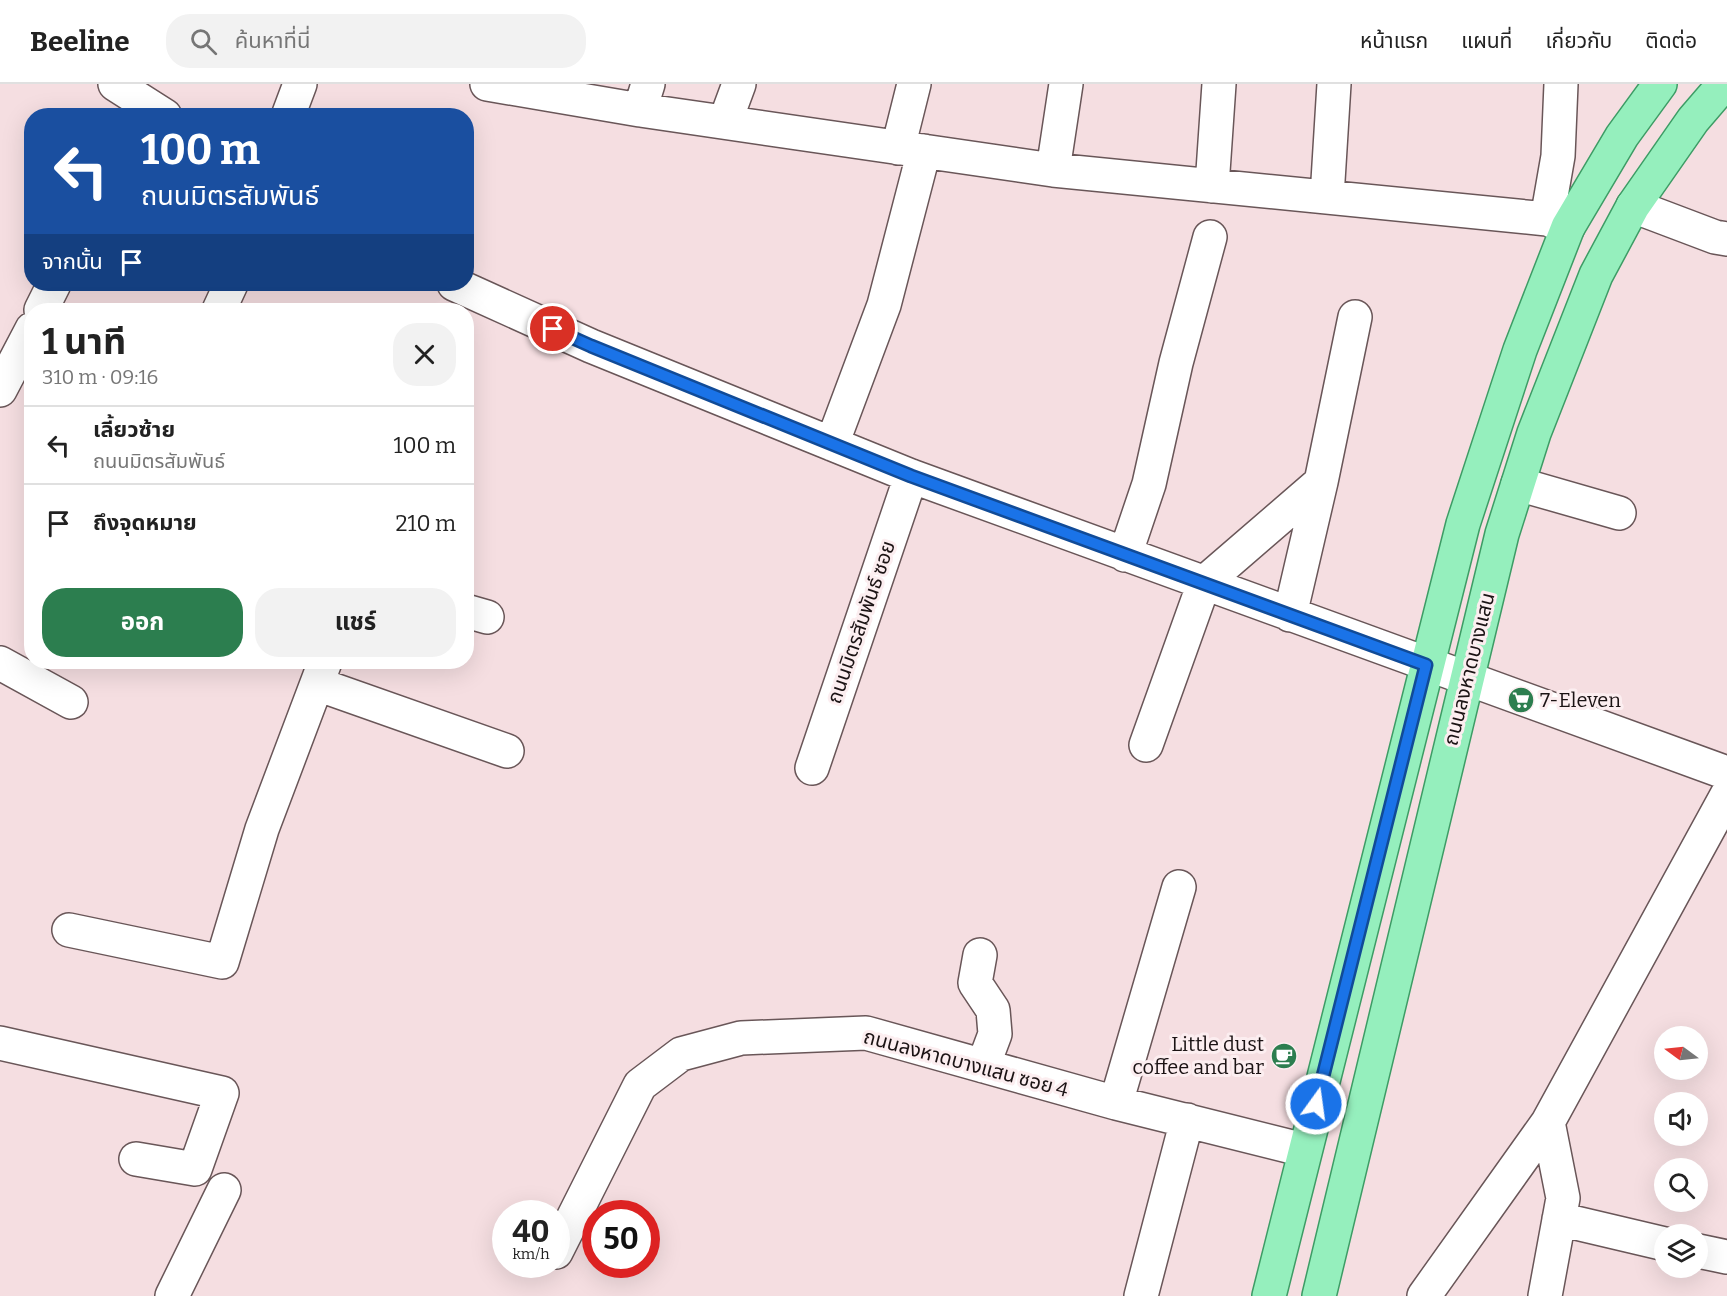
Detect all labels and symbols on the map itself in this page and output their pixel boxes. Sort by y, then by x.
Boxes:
pin [527,303,578,354]
street label: ถนนมิตรสัมพันธ์ ซอย [822,537,900,707]
street label: ถนนลงหาดบางแสน [1438,590,1500,748]
supermarket icon: 7-Eleven [1506,685,1536,715]
place label: 7-Eleven [1540,688,1621,712]
street label: ถนนลงหาดบางแสน ซอย 4 [861,1024,1071,1102]
north arrow [1654,1026,1708,1080]
place label: Little dust coffee and bar [1133,1032,1264,1079]
cafe icon: Little dust coffee and bar [1269,1041,1299,1071]
position arrow [1284,1072,1348,1136]
speed limit sign: 50 [582,1200,660,1278]

